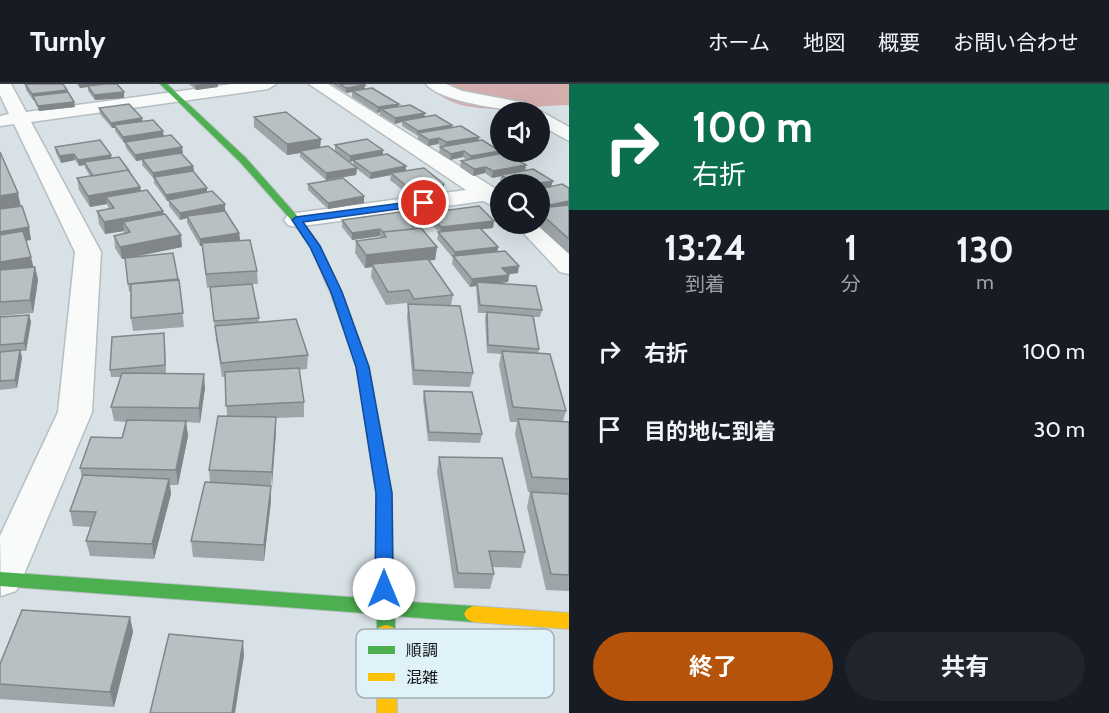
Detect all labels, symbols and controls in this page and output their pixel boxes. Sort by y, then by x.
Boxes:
text: Turnly [30,24,106,58]
text: ホーム [708,30,770,55]
text: 地図 [803,30,845,55]
text: 概要 [878,30,920,55]
text: お問い合わせ [953,30,1079,55]
text: 100 m [692,101,813,153]
map controls [490,102,550,234]
button: sound [490,102,550,162]
icon: right [593,108,671,186]
text: 右折 [692,158,746,191]
button: search [490,174,550,234]
pin [398,177,449,228]
icon: arrive [407,186,440,219]
text: 13:24 [664,225,746,269]
text: 1 [844,225,858,269]
text: 130 [956,227,1014,271]
text: m [976,270,994,294]
text: 到着 [685,272,725,296]
text: 分 [841,272,861,296]
icon: right [593,335,626,368]
text: 100 m [1023,338,1085,365]
text: 右折 [644,340,688,367]
icon: arrive [593,413,626,446]
text: 30 m [1033,416,1085,443]
text: 目的地に到着 [644,418,776,445]
position arrow [352,557,416,621]
legend [356,629,554,698]
button: 終了 [593,632,833,701]
button: 共有 [845,632,1085,701]
text: 順調 [406,641,438,660]
text: 混雑 [406,668,438,687]

